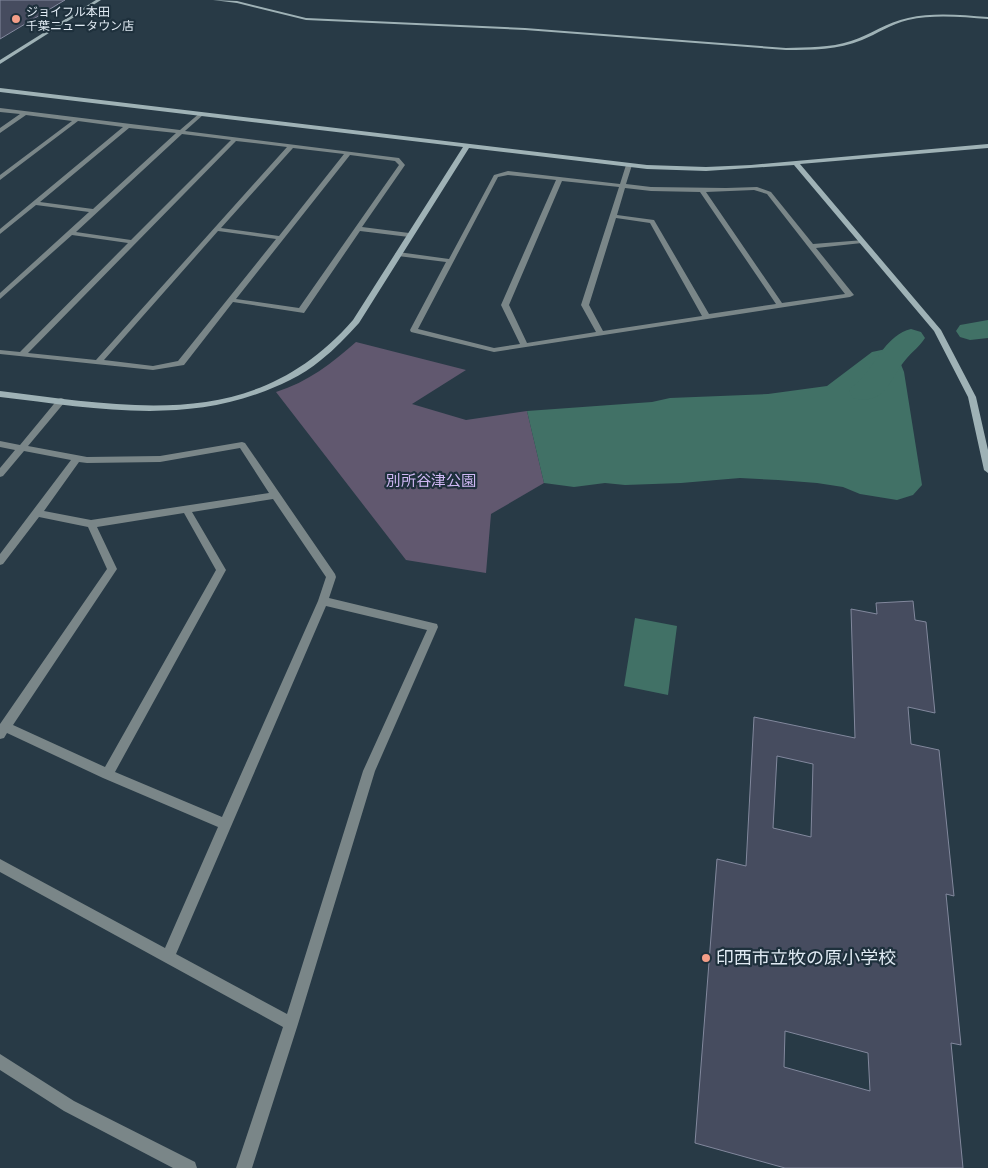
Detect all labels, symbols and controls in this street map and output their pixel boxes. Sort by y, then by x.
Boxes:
place label: ジョイフル本田 千葉ニュータウン店 [26,4,134,33]
marker: ジョイフル本田 千葉ニュータウン店 [10,13,22,25]
park label: 別所谷津公園 [386,471,476,490]
place label: 印西市立牧の原小学校 [716,946,896,969]
marker: 印西市立牧の原小学校 [700,952,712,964]

